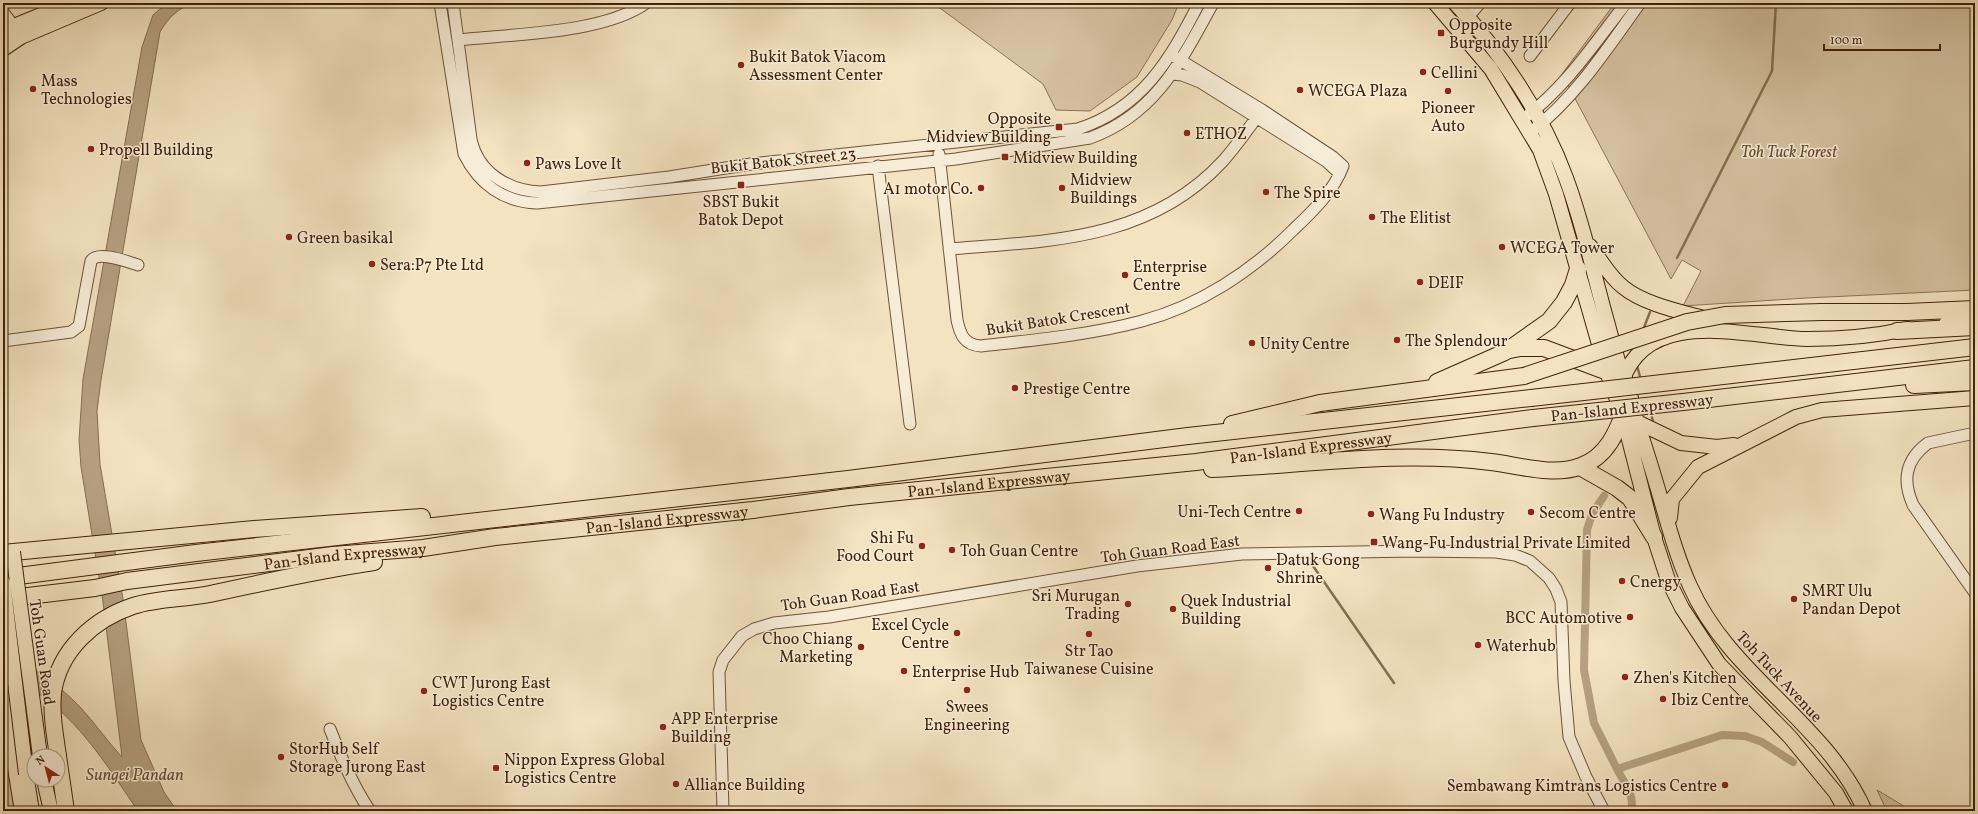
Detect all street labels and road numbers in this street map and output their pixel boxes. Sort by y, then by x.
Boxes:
street label: Bukit Batok Street 23 [709,143,857,181]
street label: Bukit Batok Crescent [984,298,1133,342]
street label: Pan-Island Expressway [1550,389,1715,428]
street label: Pan-Island Expressway [1229,427,1394,470]
street label: Pan-Island Expressway [907,466,1072,504]
street label: Pan-Island Expressway [585,502,750,540]
street label: Toh Guan Road East [1099,530,1242,569]
street label: Pan-Island Expressway [263,539,428,577]
street label: Toh Guan Road East [779,576,922,618]
street label: Toh Guan Road [23,598,59,707]
street label: Toh Tuck Avenue [1730,627,1827,728]

